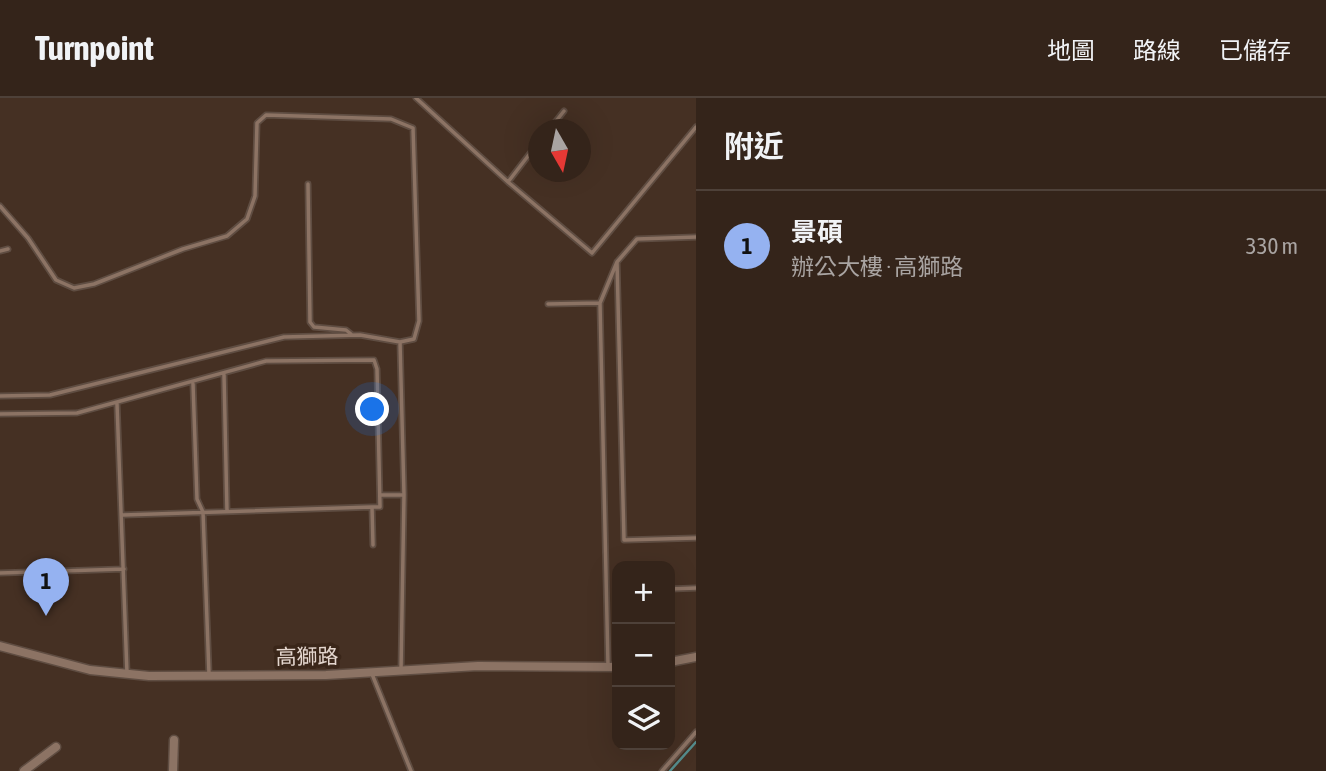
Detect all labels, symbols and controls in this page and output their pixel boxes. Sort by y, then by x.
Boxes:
text: Turnpoint [35,29,154,67]
text: 地圖 [1047,37,1095,64]
text: 路線 [1133,37,1181,64]
text: 已儲存 [1219,37,1291,64]
north arrow [528,119,591,182]
text: 附近 [724,129,784,163]
text: 景碩 [791,217,843,247]
text: 1 [742,233,752,259]
text: 330 m [1246,233,1298,259]
text: 辦公大樓 · 高獅路 [791,254,963,280]
your location [355,392,389,426]
pin: 1 [23,558,69,616]
map controls [612,561,675,750]
button: + [612,561,675,624]
button: − [612,624,675,687]
street label: 高獅路 [275,643,339,669]
button: layers [612,687,675,750]

